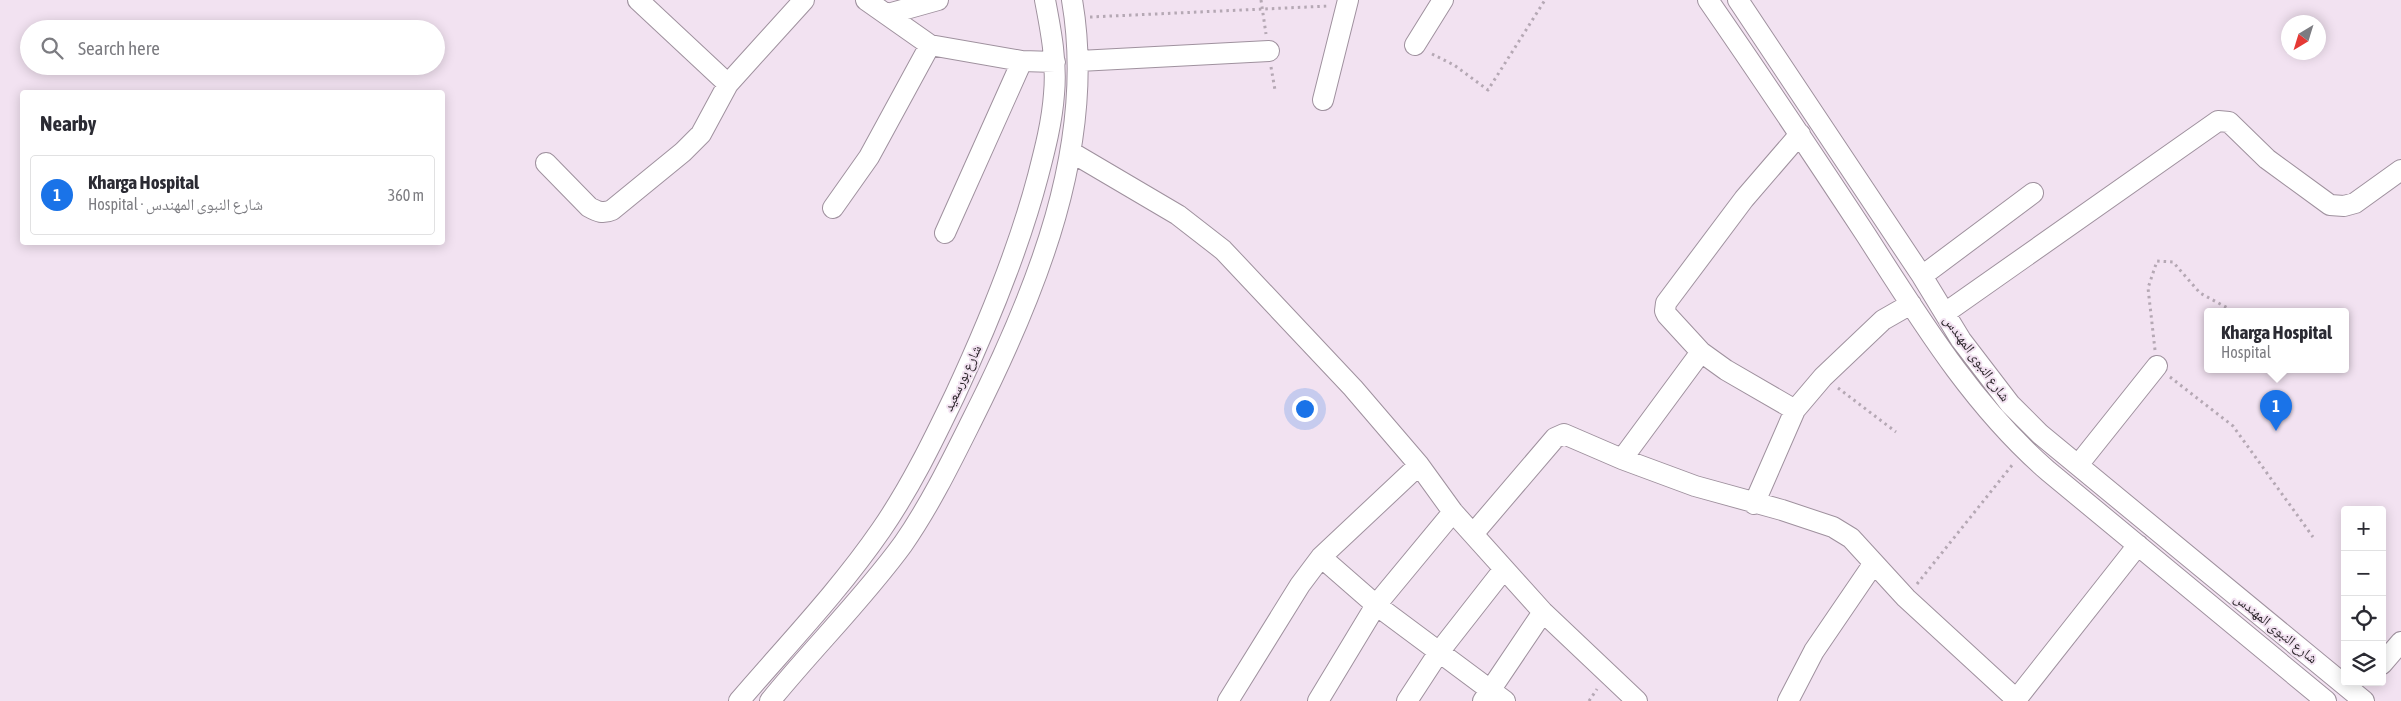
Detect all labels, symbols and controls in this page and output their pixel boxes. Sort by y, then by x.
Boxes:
north arrow [2281,15,2326,60]
search box [20,20,445,75]
icon: search [38,34,66,62]
text: Search here [78,37,160,59]
text: Nearby [40,111,96,135]
text: Kharga Hospital [88,171,199,193]
text: 1 [53,186,61,204]
text: 360 m [388,186,424,204]
text: Hospital · شارع النبوى المهندس [88,195,263,213]
popup [2204,308,2349,373]
street label: شارع النبوى المهندس [1939,312,2014,405]
text: Kharga Hospital [2221,321,2332,343]
street label: شارع بورسعيد [940,342,986,414]
text: Hospital [2221,343,2271,361]
pin: 1 [2260,390,2292,431]
your location [1292,396,1318,422]
map controls [2341,506,2386,686]
button: + [2341,506,2386,551]
button: − [2341,551,2386,596]
street label: شارع النبوى المهندس [2230,590,2321,668]
button: locate [2341,596,2386,641]
button: layers [2341,641,2386,686]

